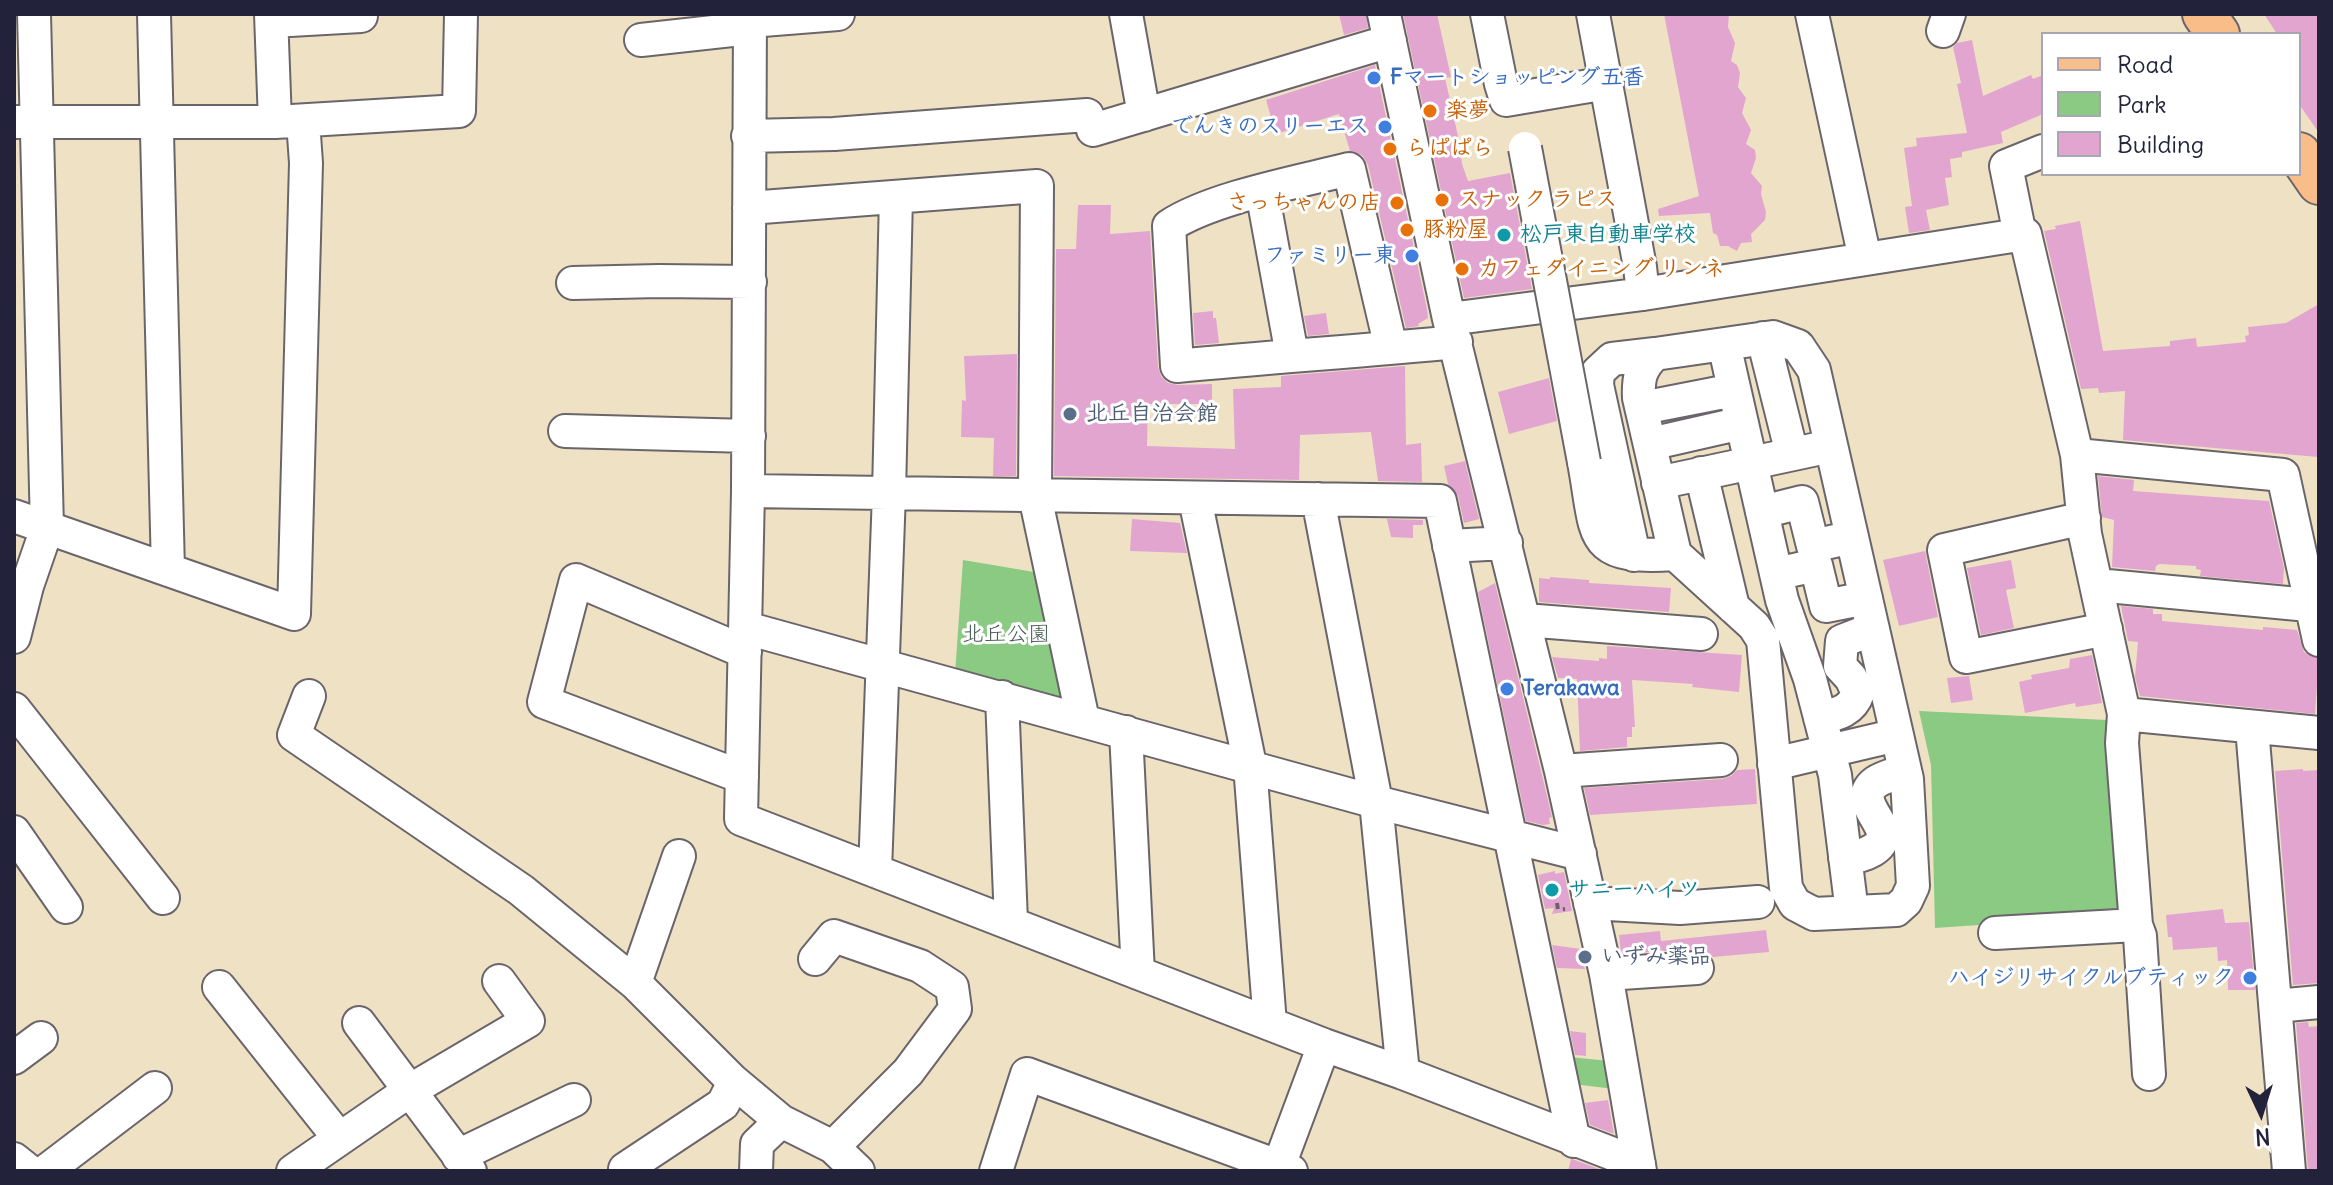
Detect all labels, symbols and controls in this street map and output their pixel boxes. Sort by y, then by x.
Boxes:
legend [2041,32,2301,176]
text: Road [2117,49,2173,79]
place label: Fマートショッピング五香 [1390,65,1644,91]
marker: Fマートショッピング五香 [1365,69,1383,87]
text: Park [2117,89,2167,119]
place label: 楽夢 [1446,98,1490,124]
marker: 楽夢 [1421,102,1439,120]
place label: でんきのスリーエス [1171,114,1369,140]
marker: でんきのスリーエス [1376,118,1394,136]
text: Building [2117,129,2204,159]
place label: らぱぱら [1406,136,1494,162]
marker: らぱぱら [1381,140,1399,158]
place label: スナック ラピス [1458,187,1617,213]
place label: さっちゃんの店 [1227,190,1381,216]
marker: スナック ラピス [1433,191,1451,209]
marker: さっちゃんの店 [1388,194,1406,212]
place label: 豚粉屋 [1423,217,1489,243]
marker: 豚粉屋 [1398,221,1416,239]
place label: 松戸東自動車学校 [1520,222,1696,248]
marker: 松戸東自動車学校 [1495,226,1513,244]
place label: ファミリー東 [1264,243,1396,269]
marker: ファミリー東 [1403,247,1421,265]
place label: カフェダイニング リンネ [1478,256,1725,282]
marker: カフェダイニング リンネ [1453,260,1471,278]
place label: 北丘自治会館 [1086,401,1218,427]
marker: 北丘自治会館 [1061,405,1079,423]
park label: 北丘公園 [962,622,1050,648]
place label: Terakawa [1523,676,1620,702]
marker: Terakawa [1498,680,1516,698]
place label: サニーハイツ [1568,877,1700,903]
marker: サニーハイツ [1543,881,1561,899]
place label: いずみ薬品 [1601,944,1711,970]
marker: いずみ薬品 [1576,948,1594,966]
place label: ハイジリサイクルブティック [1948,965,2234,991]
marker: ハイジリサイクルブティック [2241,969,2259,987]
north arrow [2221,1073,2301,1153]
text: N [2254,1122,2271,1151]

